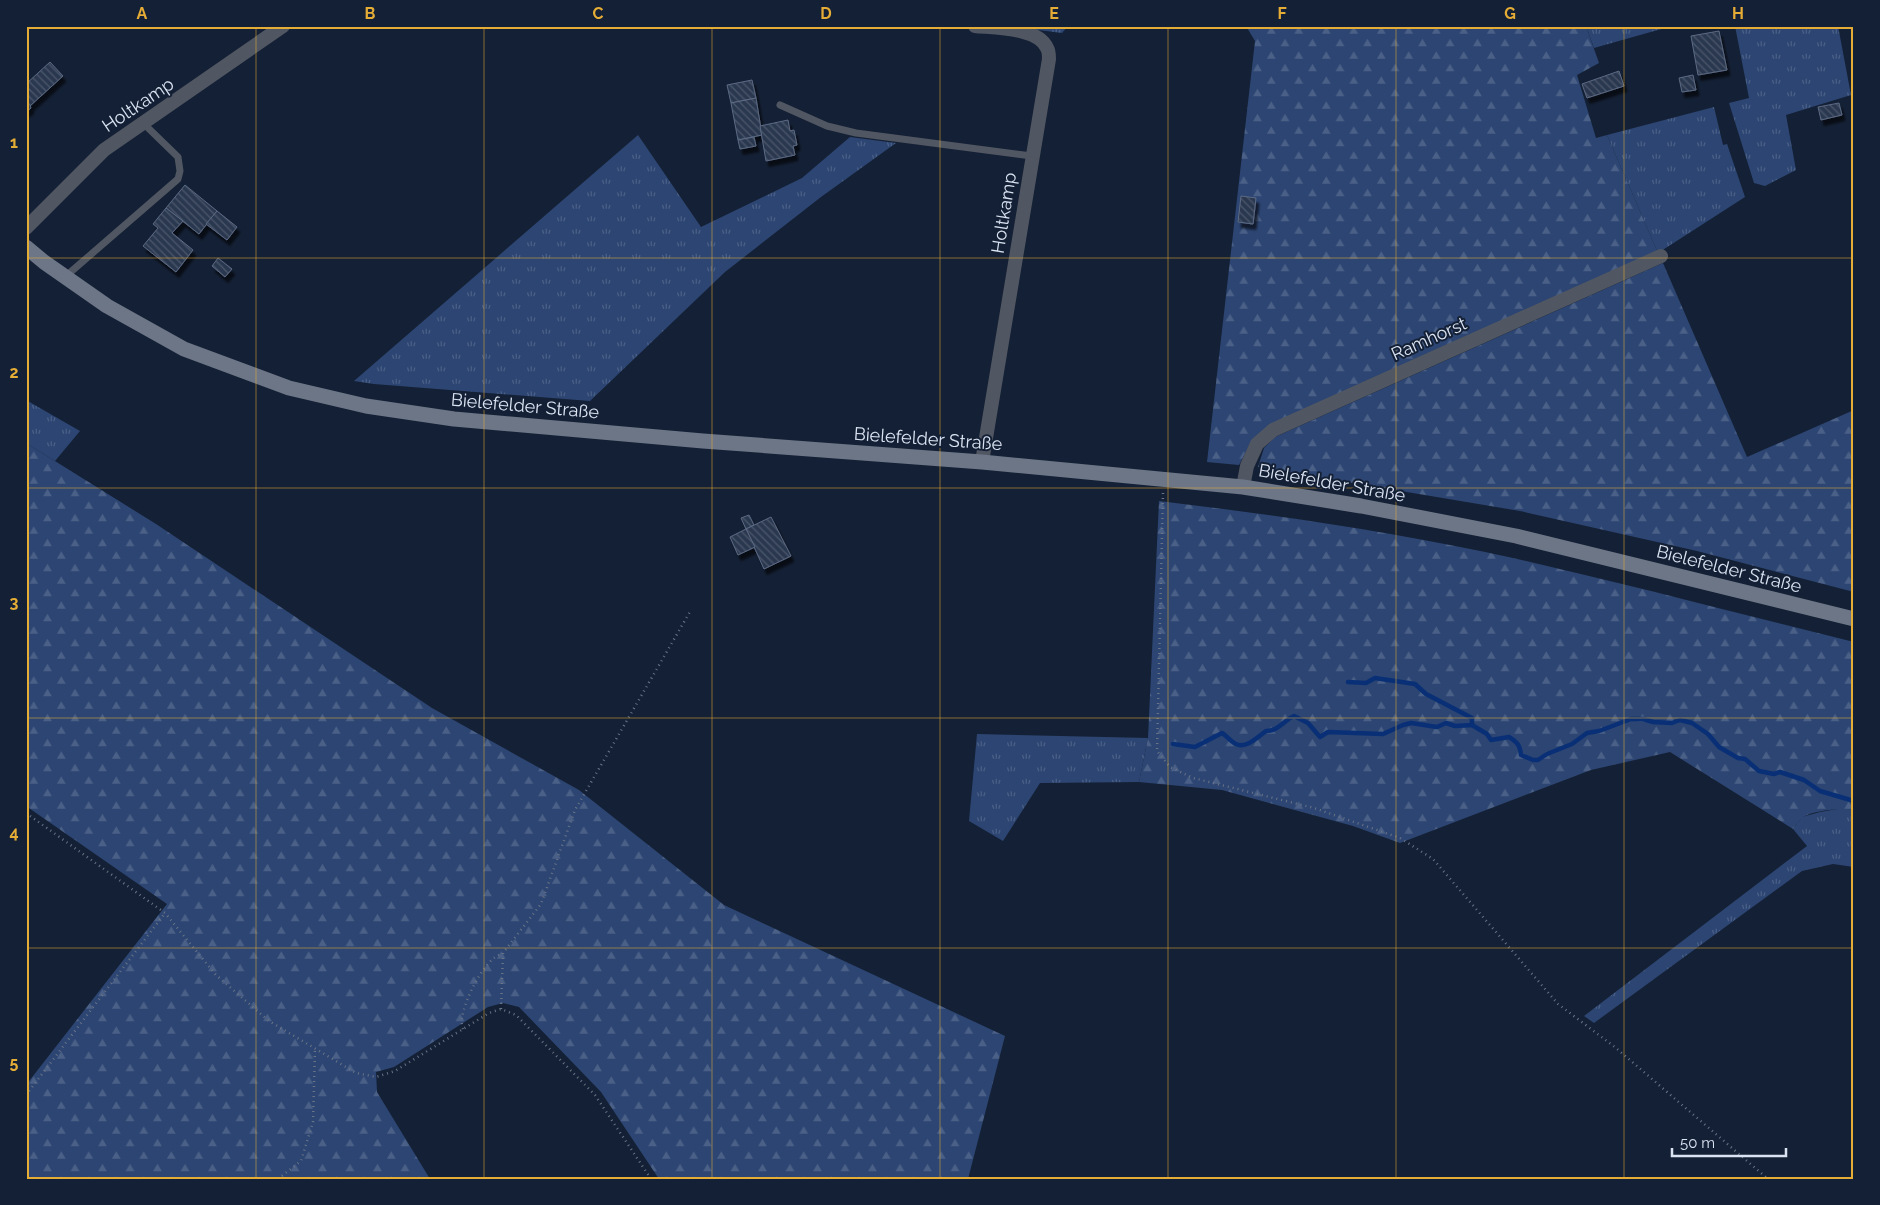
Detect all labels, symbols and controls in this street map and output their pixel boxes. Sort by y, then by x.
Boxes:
text: A [137,4,148,23]
text: B [365,4,376,23]
text: C [593,4,604,23]
text: D [820,4,832,23]
text: E [1049,4,1059,23]
text: F [1277,4,1287,23]
text: G [1504,4,1516,23]
text: H [1732,4,1744,23]
street label: Holtkamp [98,73,177,136]
text: 1 [10,133,18,152]
street label: Holtkamp [987,171,1020,255]
street label: Ramhorst [1388,313,1470,364]
text: 2 [9,363,19,382]
street label: Bielefelder Straße [450,389,600,422]
street label: Bielefelder Straße [853,423,1003,454]
street label: Bielefelder Straße [1257,459,1407,506]
street label: Bielefelder Straße [1654,540,1804,597]
text: 3 [10,593,19,612]
text: 4 [9,823,19,842]
text: 5 [10,1053,19,1072]
scale bar [1672,1125,1786,1157]
text: 50 m [1680,1134,1715,1152]

